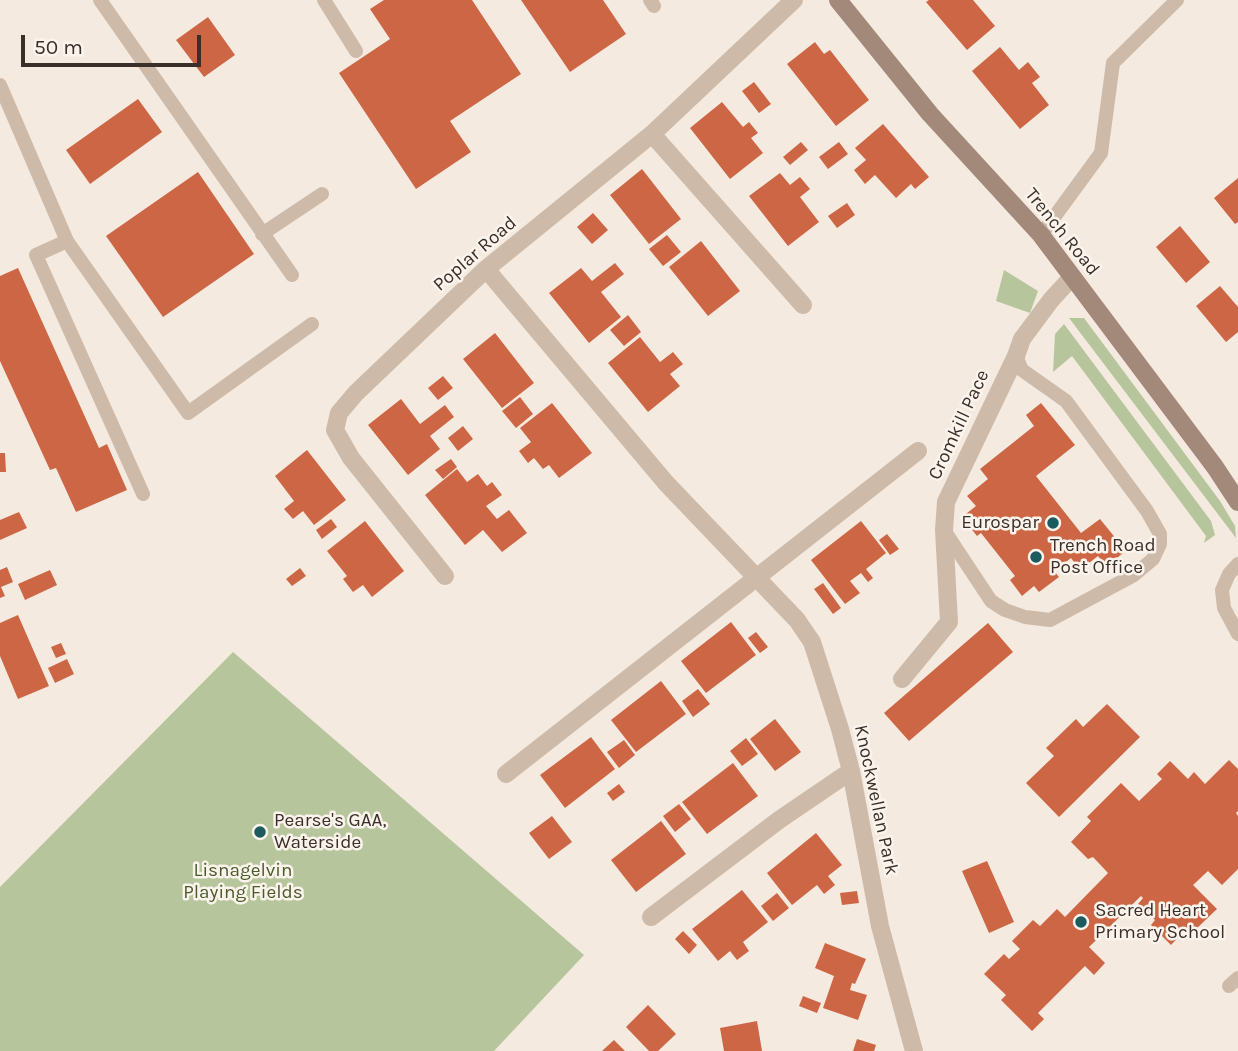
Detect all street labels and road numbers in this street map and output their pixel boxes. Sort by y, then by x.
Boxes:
street label: Trench Road [1020,184,1104,280]
street label: Poplar Road [429,212,521,296]
street label: Cromkill Pace [924,366,994,484]
street label: Knockwellan Park [849,723,903,877]

